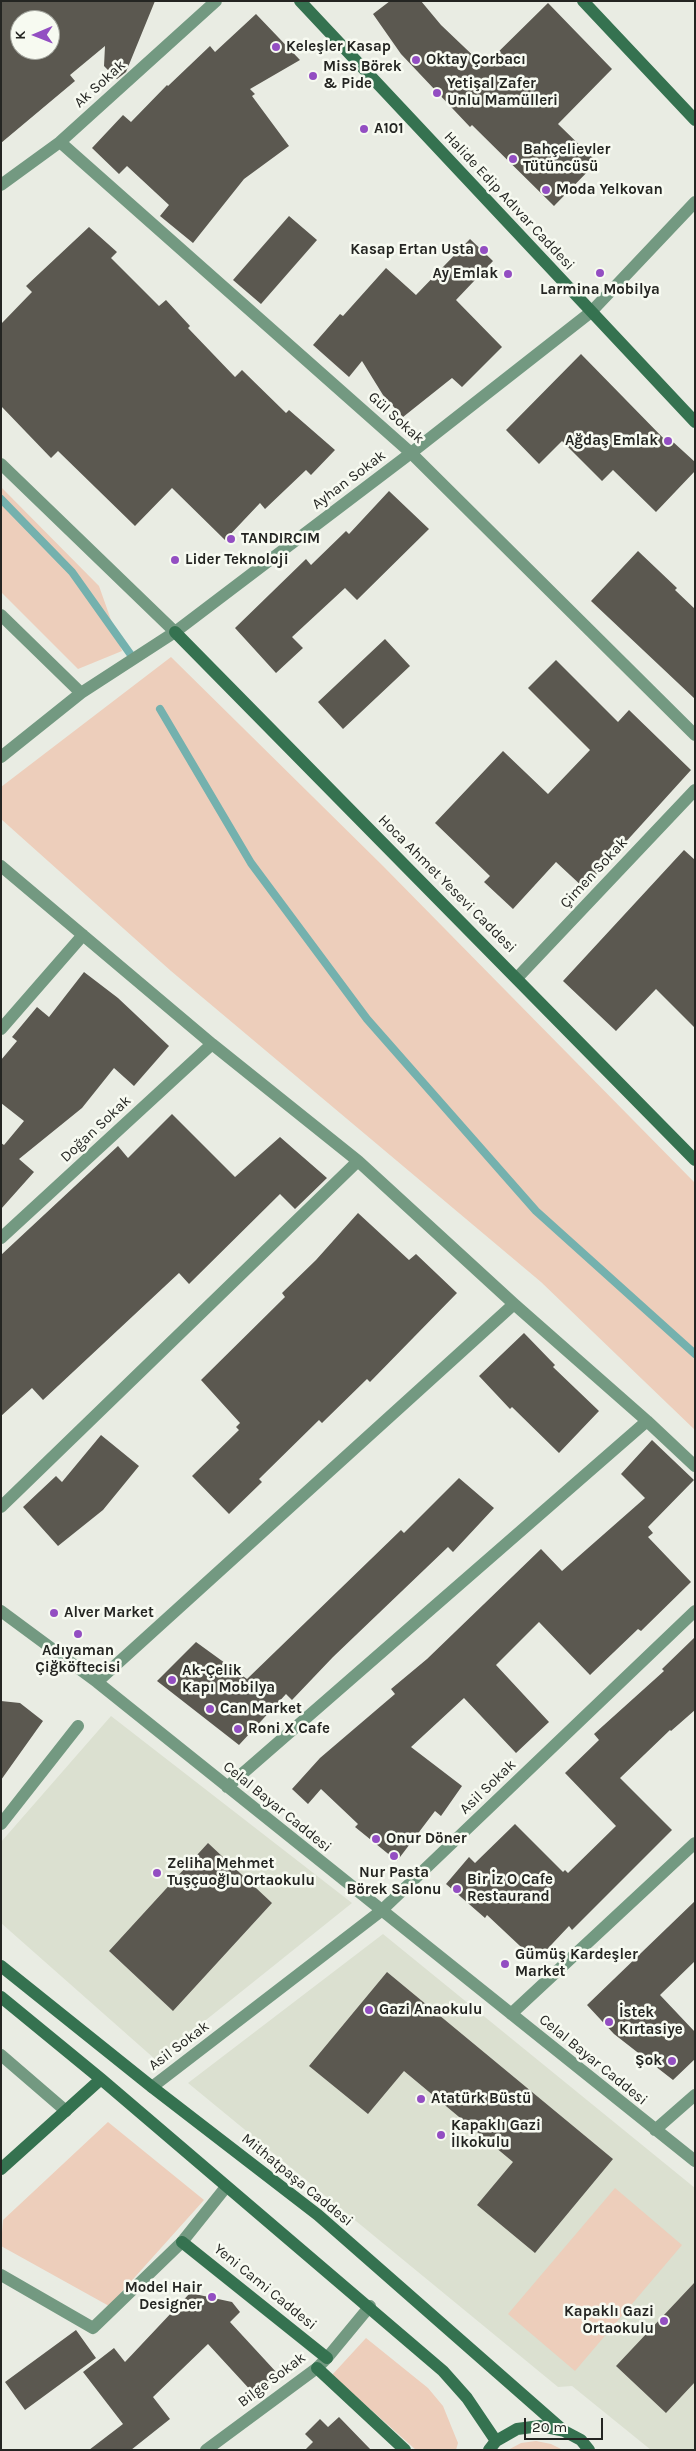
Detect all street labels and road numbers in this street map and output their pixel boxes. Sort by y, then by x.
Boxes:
street label: Ak Sokak [71,56,129,112]
street label: Halide Edip Adıvar Caddesi [440,128,578,274]
street label: Gül Sokak [364,388,428,448]
street label: Ayhan Sokak [309,446,389,514]
street label: Hoca Ahmet Yesevi Caddesi [374,811,520,957]
street label: Çimen Sokak [557,834,631,912]
street label: Doğan Sokak [57,1092,135,1166]
street label: Asil Sokak [456,1756,520,1818]
street label: Celal Bayar Caddesi [219,1758,335,1856]
street label: Celal Bayar Caddesi [535,2011,651,2109]
street label: Asil Sokak [145,2017,213,2075]
street label: Mithatpaşa Caddesi [238,2130,356,2230]
street label: Yeni Cami Caddesi [210,2240,320,2334]
street label: Bilge Sokak [235,2349,309,2411]

